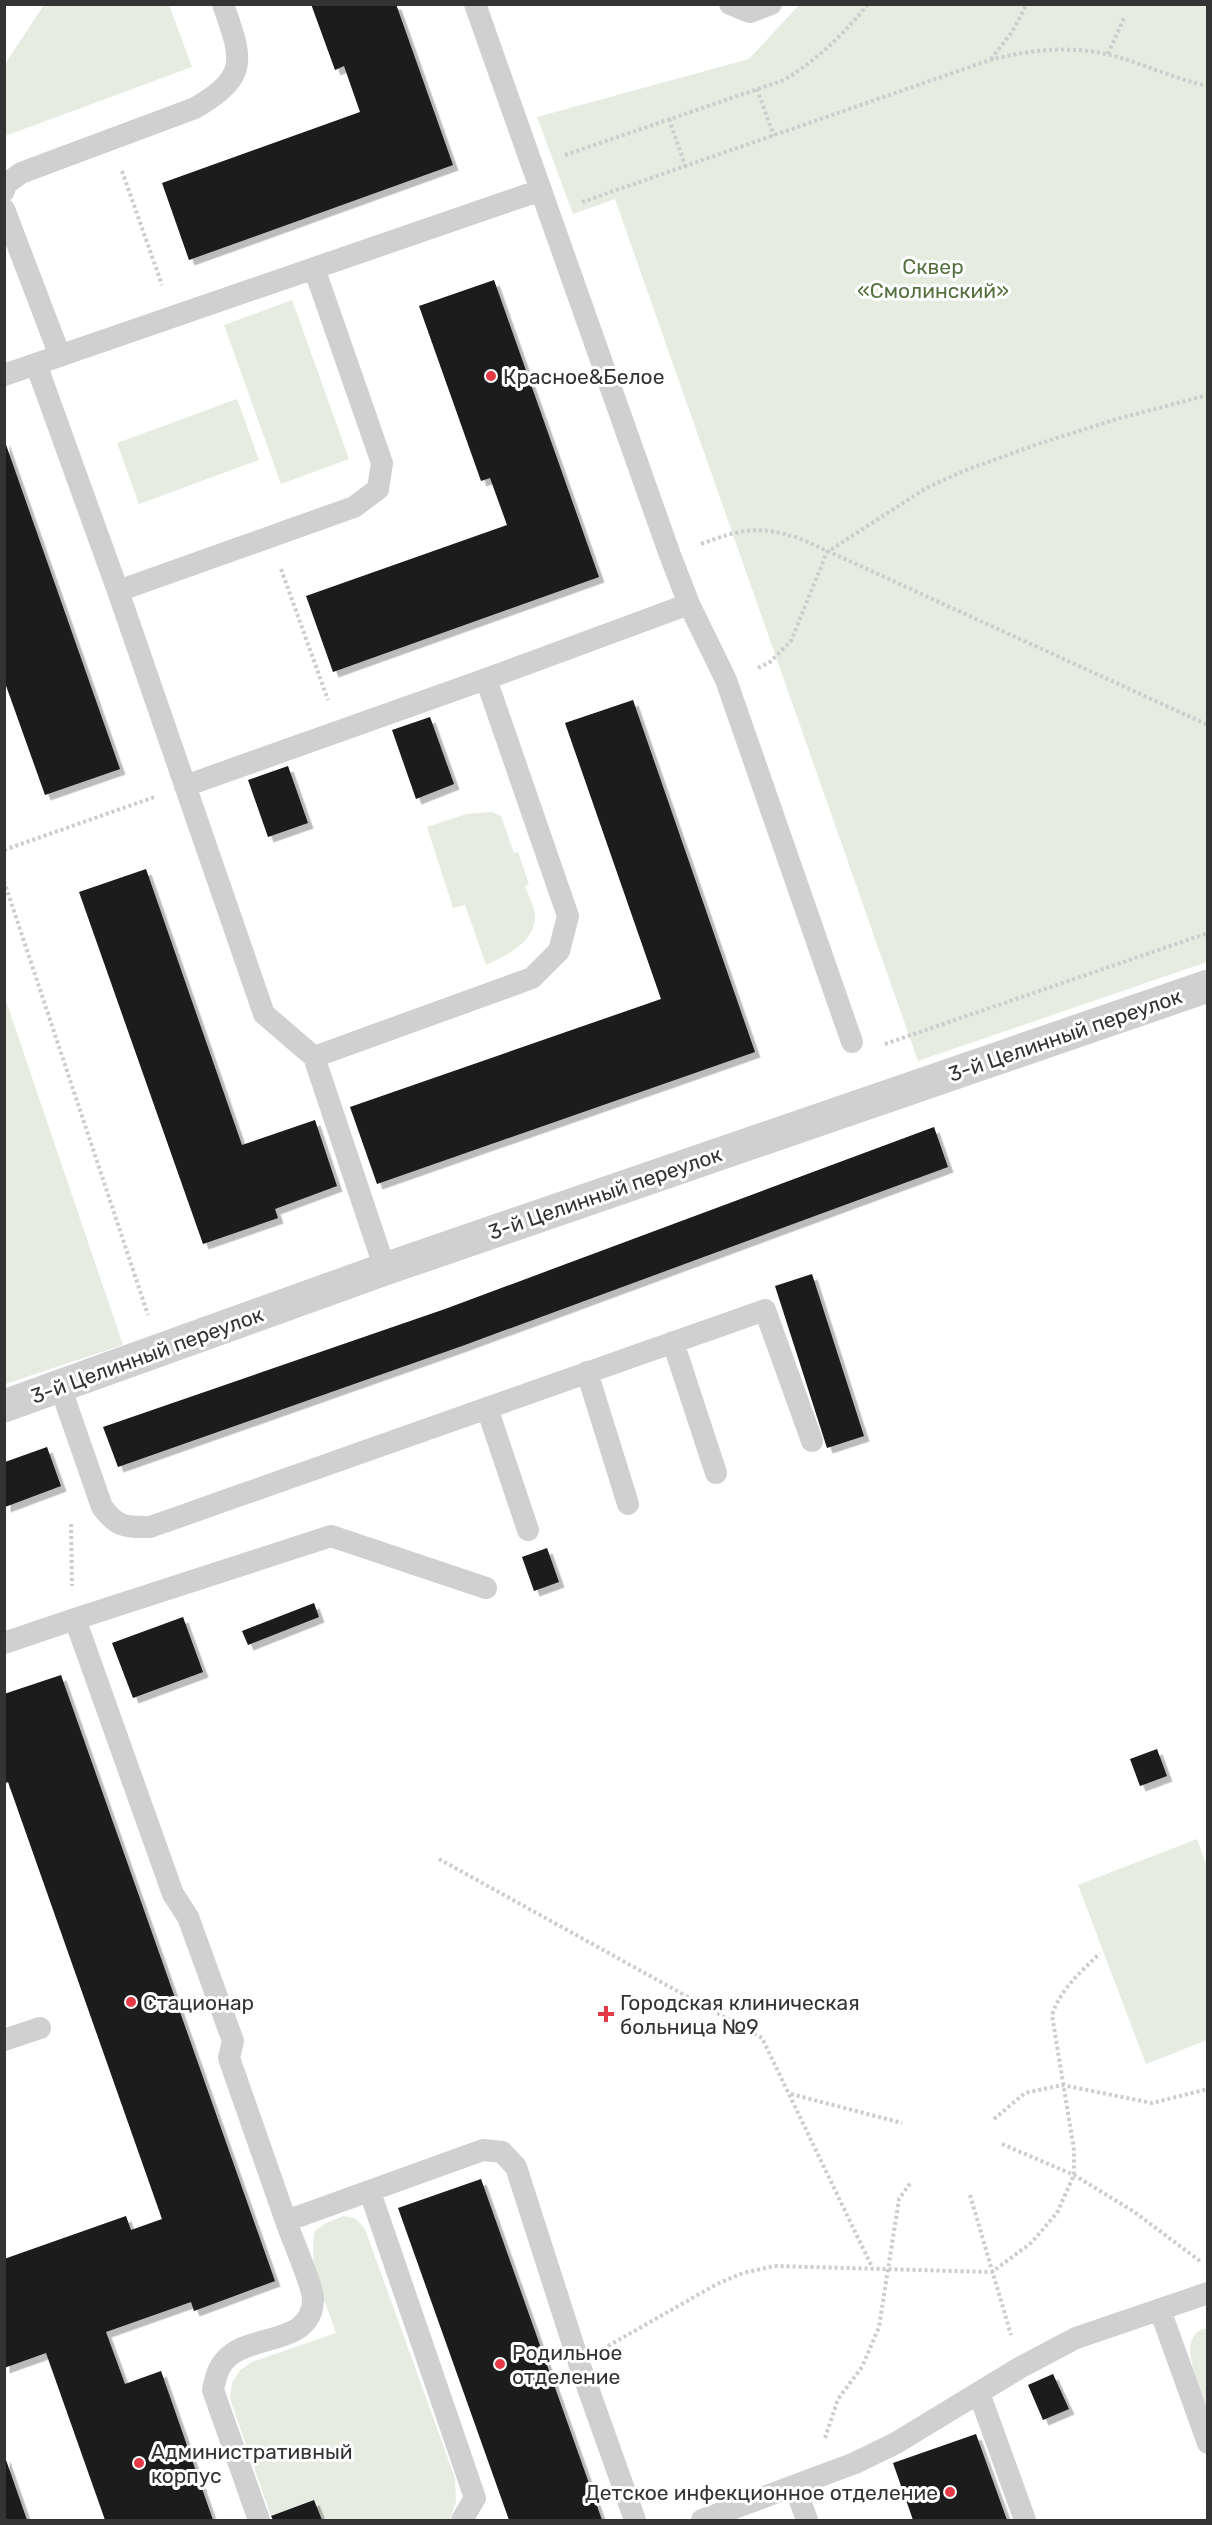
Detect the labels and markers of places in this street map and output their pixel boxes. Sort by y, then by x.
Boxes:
place label: Красное&Белое [503,364,664,389]
marker: Красное&Белое [484,369,498,383]
place label: Стационар [143,1990,254,2015]
place label: Городская клиническая больница №9 [620,1990,860,2039]
marker: Стационар [124,1995,138,2009]
marker: Городская клиническая больница №9 [597,2005,615,2023]
place label: Родильное отделение [512,2340,622,2389]
marker: Родильное отделение [493,2357,507,2371]
place label: Административный корпус [151,2439,353,2488]
marker: Административный корпус [132,2456,146,2470]
place label: Детское инфекционное отделение [585,2480,938,2505]
marker: Детское инфекционное отделение [943,2485,957,2499]

